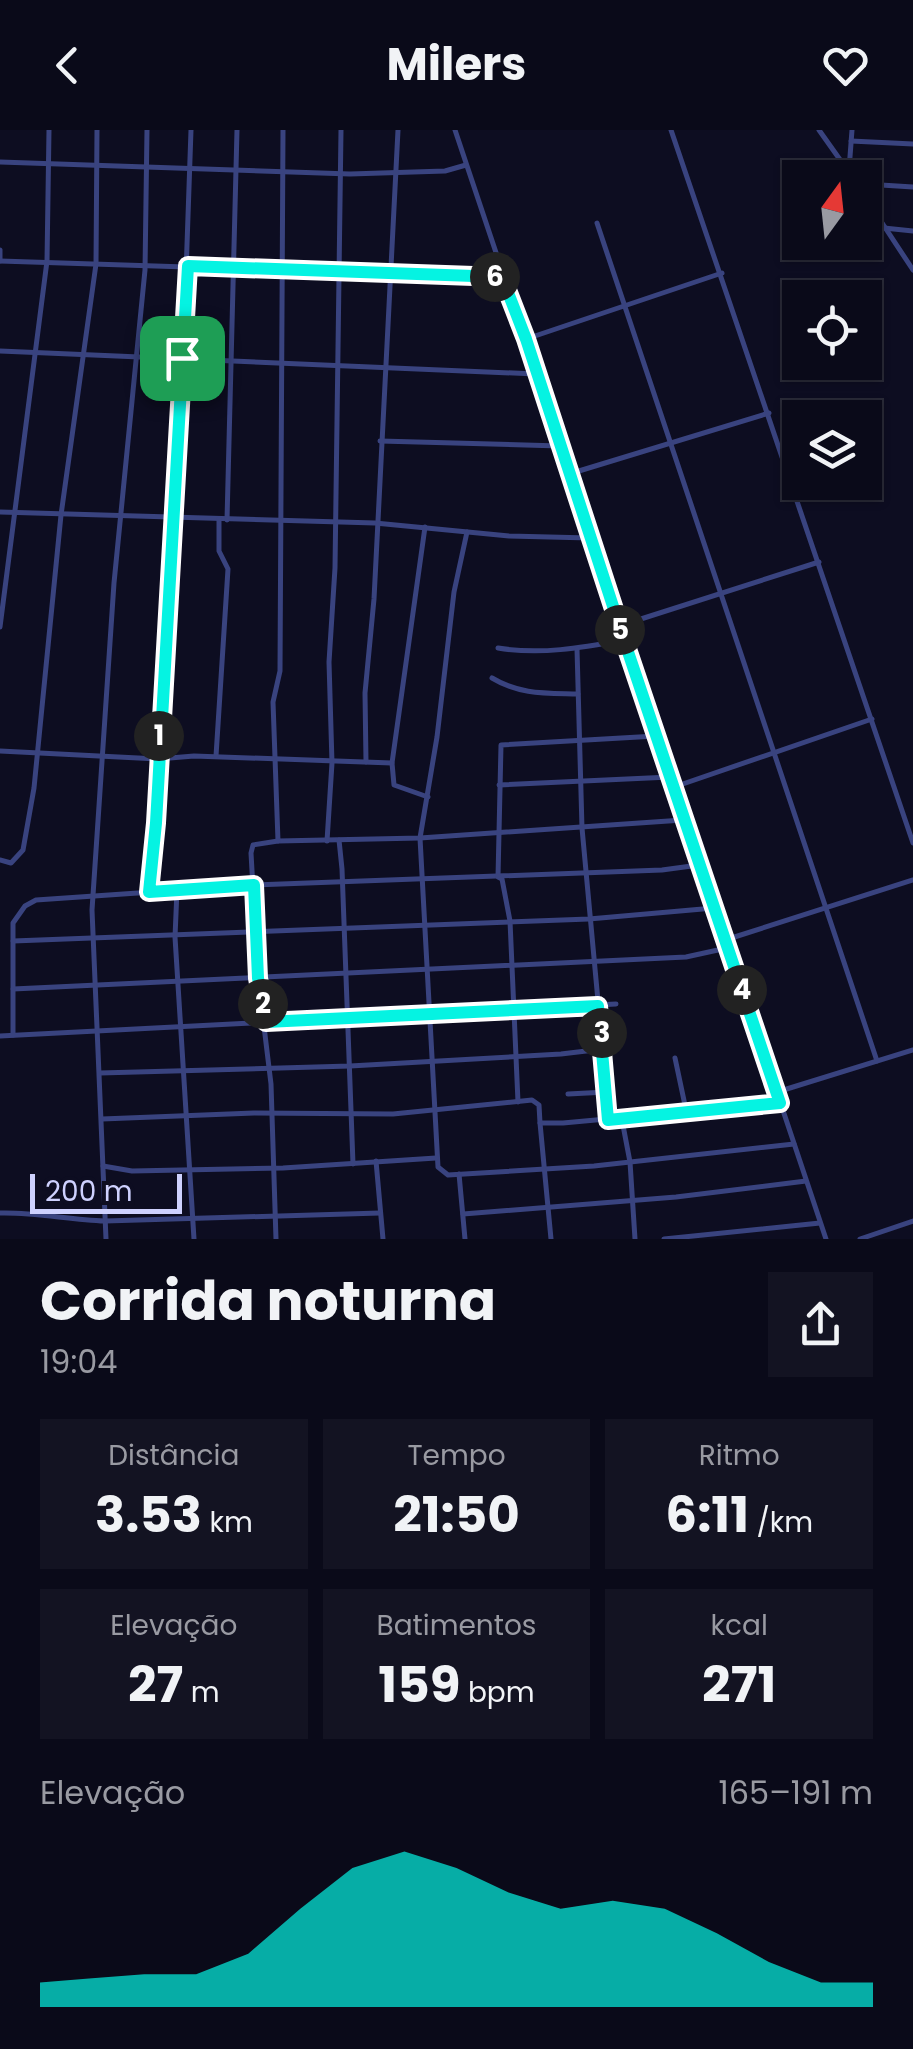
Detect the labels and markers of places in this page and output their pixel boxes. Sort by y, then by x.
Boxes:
pin: 6 [470,252,520,302]
pin [140,316,225,401]
pin: 5 [595,605,645,655]
pin: 1 [134,711,184,761]
pin: 4 [717,965,767,1015]
pin: 2 [238,979,288,1029]
pin: 3 [577,1008,627,1058]

